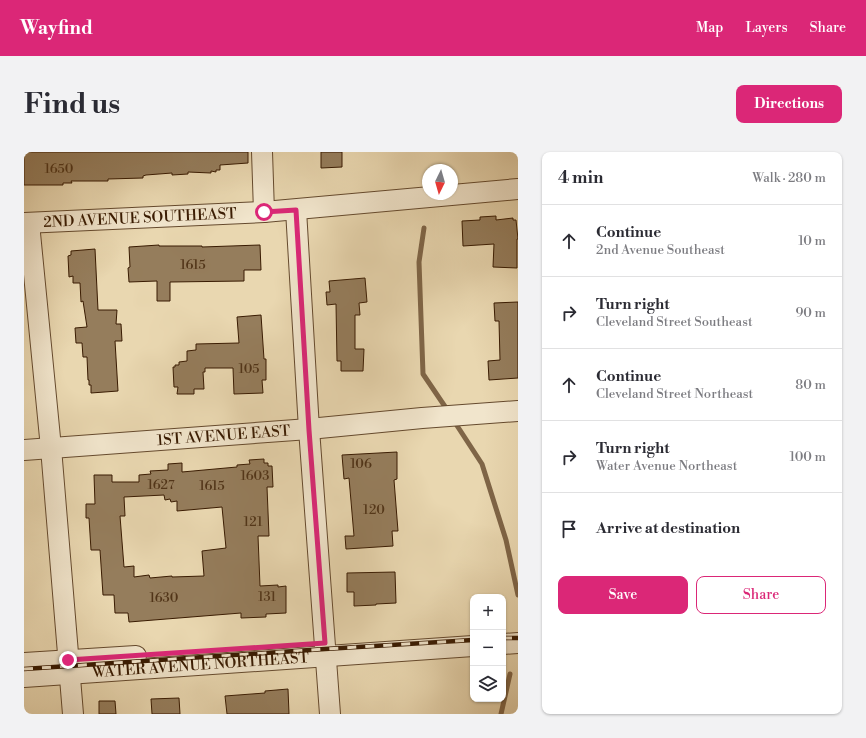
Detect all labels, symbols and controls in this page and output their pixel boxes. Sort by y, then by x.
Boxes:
text: Wayfind [20,16,93,40]
text: Map [696,19,723,37]
text: Layers [745,19,788,37]
text: Share [810,19,846,37]
button: Directions [736,85,842,123]
text: Find us [24,87,120,122]
house number: 1650 [45,161,74,177]
north arrow [422,164,458,200]
text: 4 min [558,167,603,189]
text: Walk · 280 m [752,170,826,186]
route start [255,203,273,221]
street label: 2ND AVENUE SOUTHEAST [43,204,237,232]
text: Continue [596,223,661,242]
icon: ahead [558,230,580,252]
text: 10 m [798,233,826,249]
text: 2nd Avenue Southeast [596,242,725,258]
house number: 1615 [180,257,206,273]
text: Turn right [596,295,670,314]
icon: right [558,302,580,324]
text: 90 m [795,305,826,321]
text: Cleveland Street Southeast [596,314,753,330]
house number: 105 [239,361,259,377]
text: Continue [596,367,661,386]
icon: ahead [558,374,580,396]
text: 80 m [795,377,826,393]
text: Cleveland Street Northeast [596,386,753,402]
street label: 1ST AVENUE EAST [156,421,291,450]
text: Turn right [596,439,670,458]
icon: right [558,446,580,468]
text: 100 m [790,449,826,465]
house number: 106 [350,456,372,472]
text: Water Avenue Northeast [596,458,737,474]
house number: 1603 [241,468,269,484]
house number: 1627 [148,477,175,493]
house number: 1615 [199,478,225,494]
house number: 120 [363,502,385,518]
house number: 121 [243,514,263,530]
icon: arrive [558,518,580,540]
text: Arrive at destination [596,519,740,538]
button: Save [558,576,688,614]
button: Share [696,576,826,614]
house number: 131 [258,589,276,605]
house number: 1630 [150,590,179,606]
map controls [470,594,506,702]
button: + [470,594,506,630]
button: − [470,630,506,666]
street label: WATER AVENUE NORTHEAST [91,648,310,682]
route end [59,651,77,669]
button: layers [470,666,506,702]

